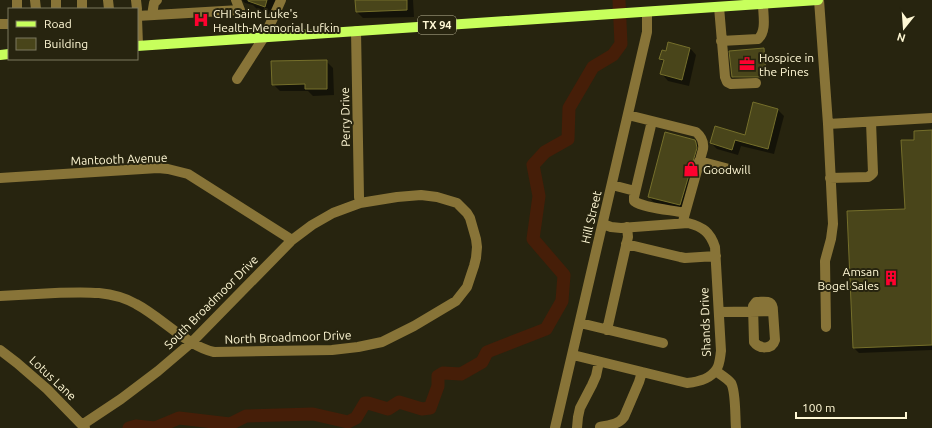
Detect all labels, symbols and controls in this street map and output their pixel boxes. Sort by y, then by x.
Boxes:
place label: CHI Saint Luke's Health-Memorial Lufkin [213,7,340,34]
legend [8,8,138,60]
north arrow [884,8,924,48]
hospital icon: CHI Saint Luke's Health-Memorial Lufkin [192,11,210,29]
road number: TX 94 [418,16,456,34]
text: Road [44,17,72,30]
text: N [895,31,907,45]
text: Building [44,37,88,50]
place label: Hospice in the Pines [759,51,814,78]
office icon: Hospice in the Pines [738,55,756,73]
street label: Perry Drive [338,87,352,147]
street label: Mantooth Avenue [70,151,168,167]
shop icon: Goodwill [682,160,700,178]
place label: Goodwill [703,163,751,176]
street label: Hill Street [579,189,603,245]
street label: South Broadmoor Drive [162,253,260,351]
place label: Amsan Bogel Sales [817,265,879,292]
building icon: Amsan Bogel Sales [882,269,900,287]
street label: Shands Drive [697,287,713,357]
street label: North Broadmoor Drive [224,328,352,346]
street label: Lotus Lane [27,353,79,403]
scale bar [796,394,906,420]
text: 100 m [802,401,835,414]

